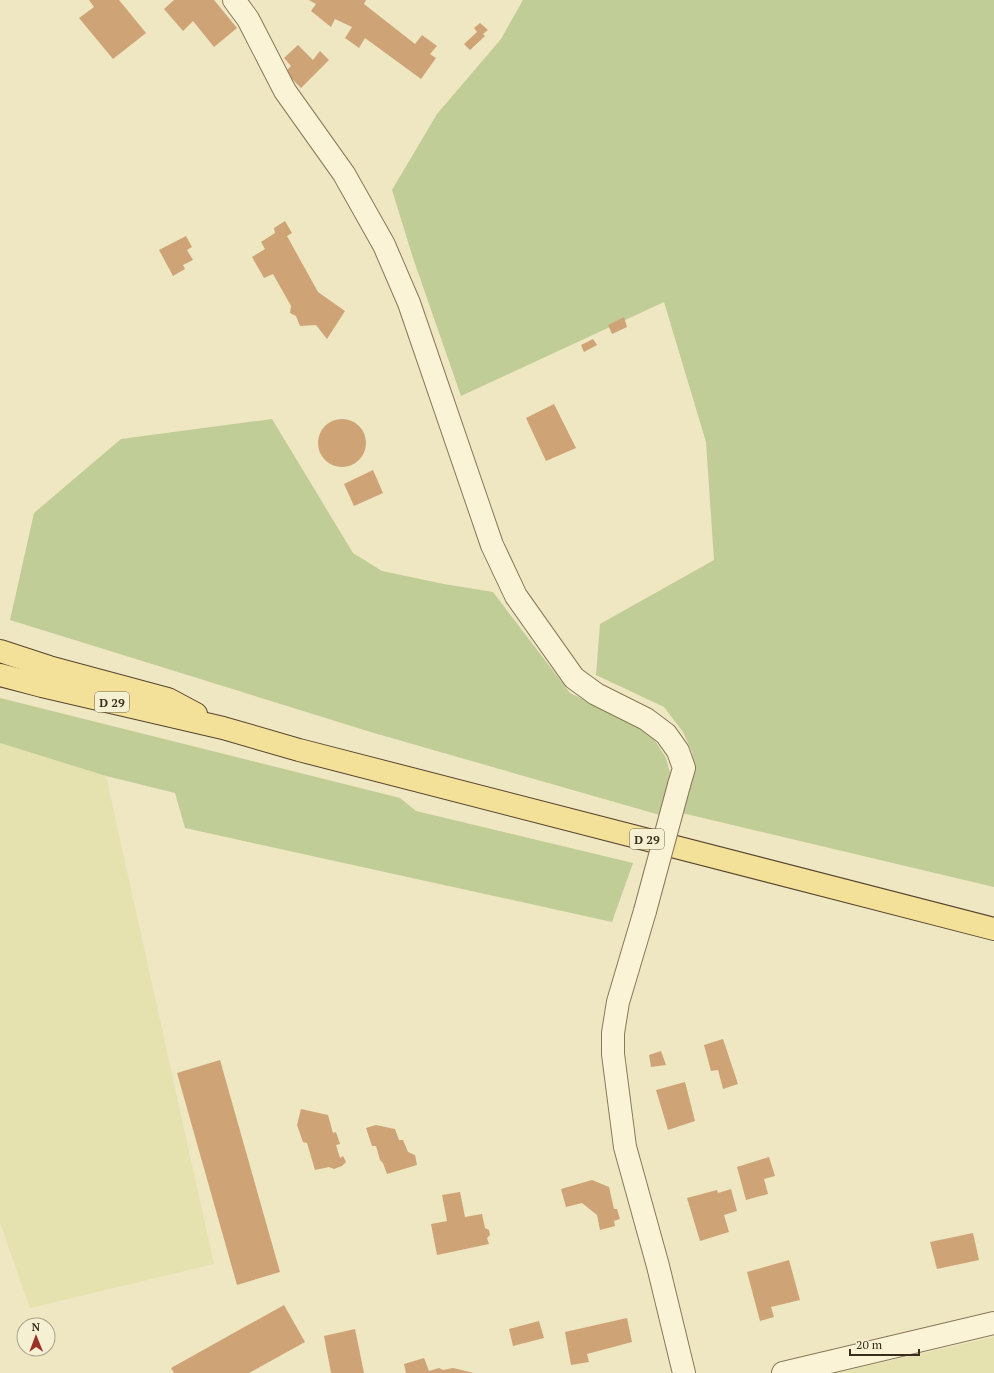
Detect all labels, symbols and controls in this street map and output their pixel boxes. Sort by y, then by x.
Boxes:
road number: D 29 [95,692,129,712]
road number: D 29 [630,829,664,849]
north arrow [16,1317,56,1357]
text: N [32,1320,41,1334]
scale bar [850,1331,919,1357]
text: 20 m [856,1337,883,1352]

